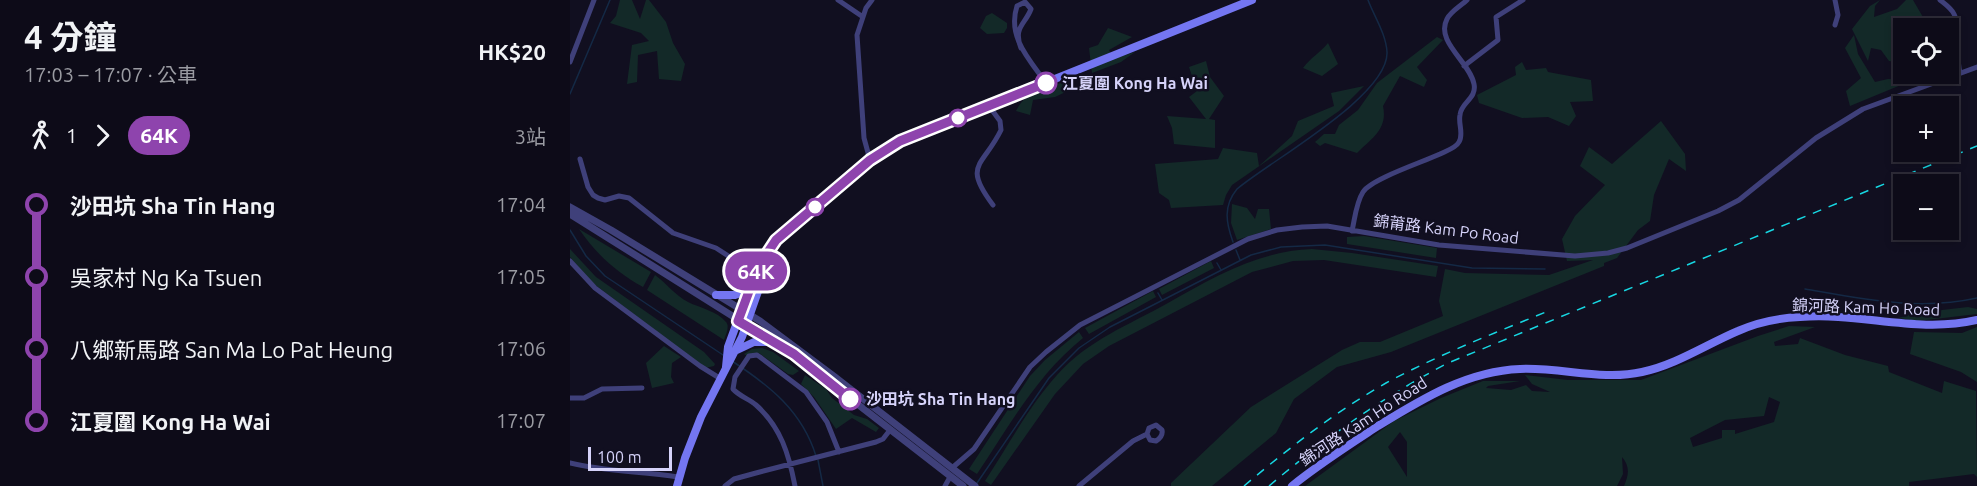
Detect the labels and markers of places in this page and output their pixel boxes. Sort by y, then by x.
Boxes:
marker: 江夏圍 Kong Ha Wai [1035,72,1057,94]
place label: 江夏圍 Kong Ha Wai [1062,74,1208,92]
unlabelled marker [949,109,967,127]
unlabelled marker [806,198,824,216]
marker: 沙田坑 Sha Tin Hang [839,388,861,410]
place label: 沙田坑 Sha Tin Hang [866,390,1015,408]

